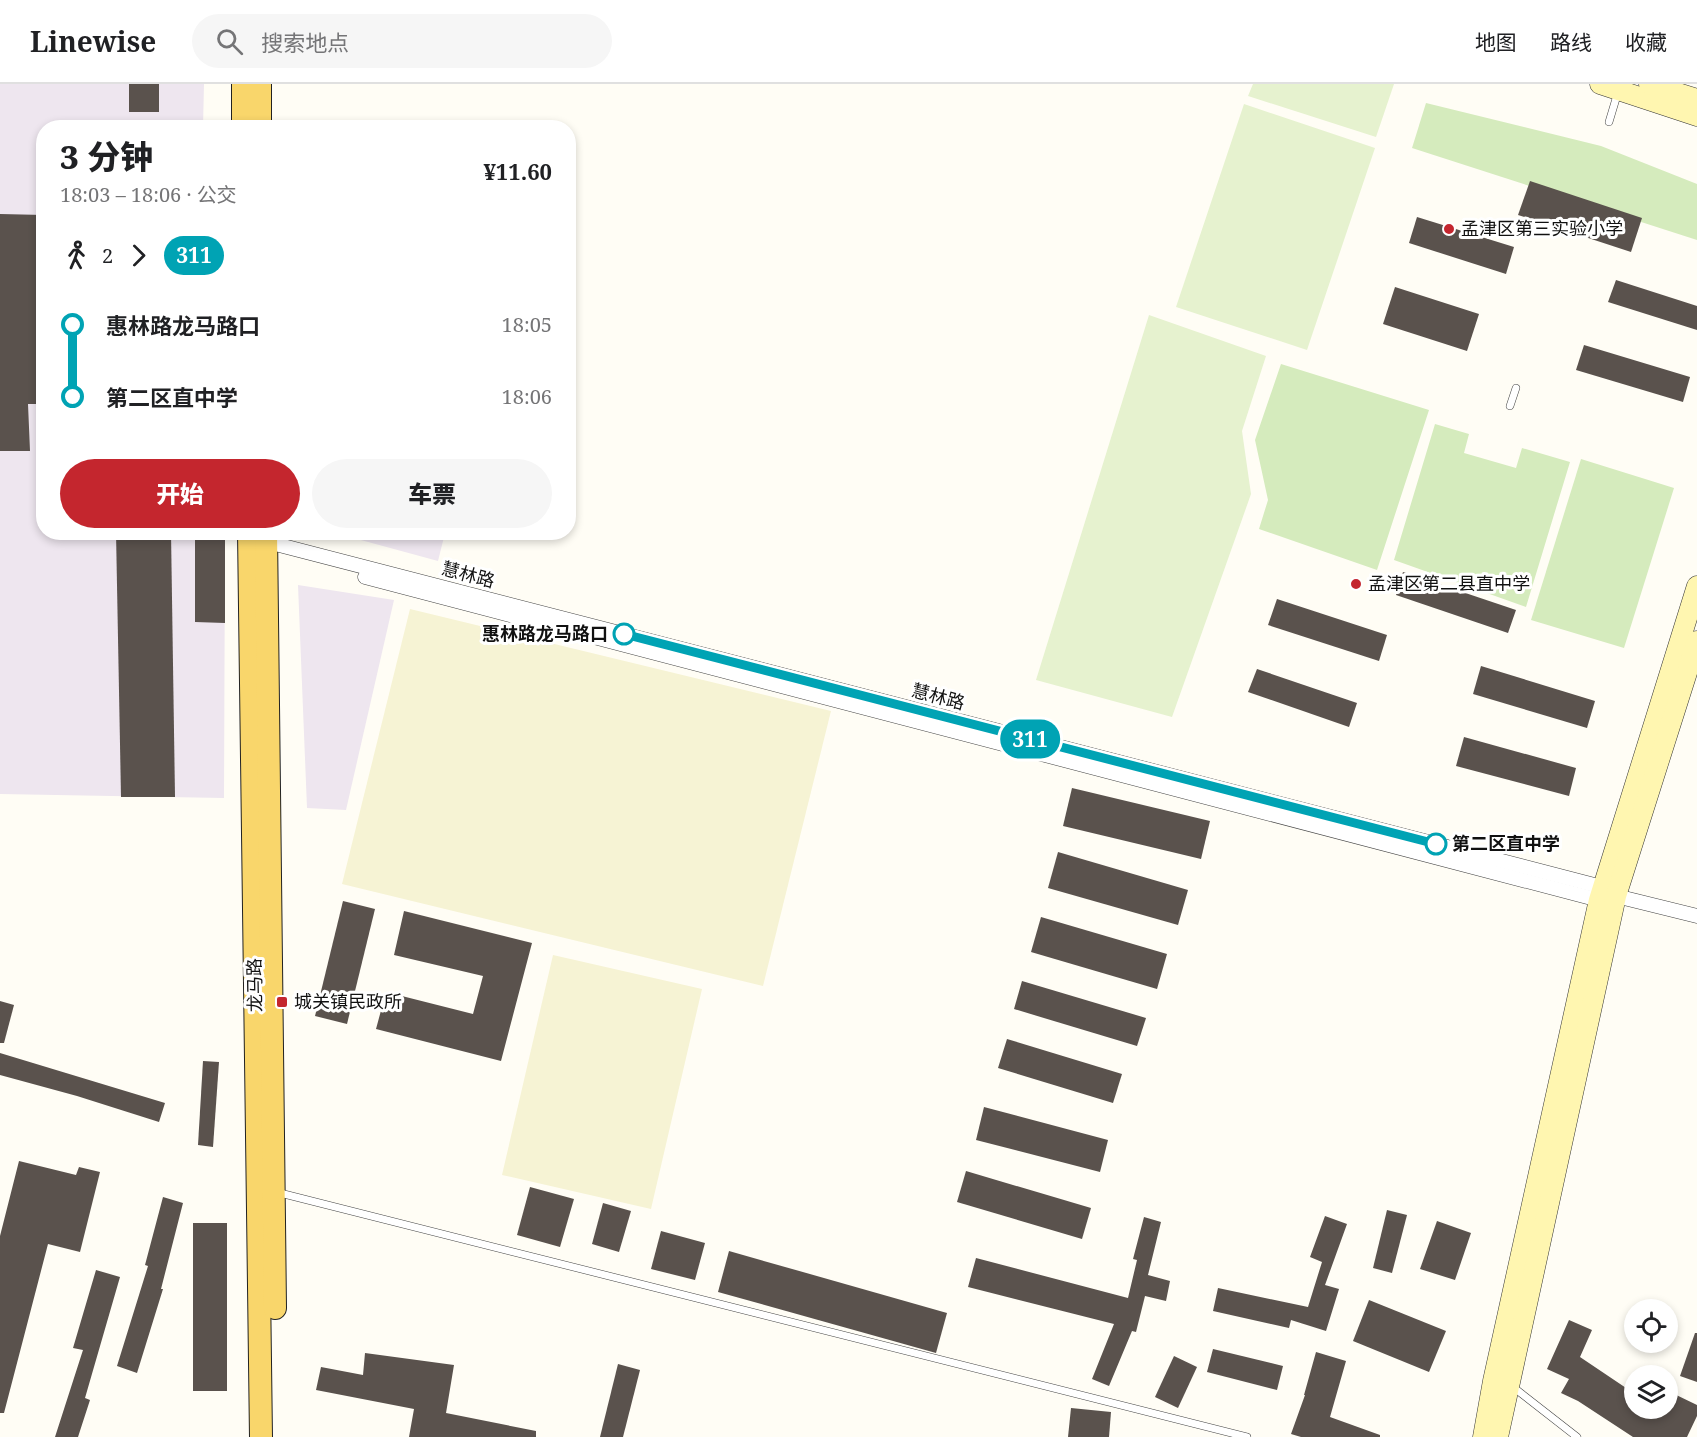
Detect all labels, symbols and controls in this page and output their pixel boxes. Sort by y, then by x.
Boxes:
search box [192,14,612,68]
text: Linewise [30,22,156,60]
icon: search [213,25,246,58]
text: 搜索地点 [261,27,349,57]
text: 地图 [1475,28,1517,56]
text: 路线 [1550,28,1592,56]
text: 收藏 [1625,28,1667,56]
text: 3 分钟 [60,134,153,179]
text: ¥11.60 [483,156,552,186]
text: 18:03 – 18:06 · 公交 [60,181,237,208]
place label: 孟津区第三实验小学 [1461,216,1623,240]
marker: 孟津区第三实验小学 [1442,222,1456,236]
icon: walk [60,239,93,272]
icon: forward [122,239,155,272]
text: 311 [176,241,212,269]
text: 2 [102,242,113,269]
text: 惠林路龙马路口 [106,310,260,340]
text: 18:05 [502,311,552,338]
text: 第二区直中学 [106,382,238,412]
text: 18:06 [502,383,552,410]
button: 开始 [60,459,300,528]
button: 车票 [312,459,552,528]
street label: 慧林路 [439,555,497,593]
place label: 孟津区第二县直中学 [1368,571,1530,595]
marker: 孟津区第二县直中学 [1349,577,1363,591]
place label: 惠林路龙马路口 [482,621,608,645]
marker: 惠林路龙马路口 [613,623,635,645]
street label: 慧林路 [909,677,967,715]
line badge: 311 [996,720,1064,758]
text: 311 [1012,725,1048,753]
place label: 第二区直中学 [1452,831,1560,855]
marker: 第二区直中学 [1425,833,1447,855]
street label: 龙马路 [242,958,266,1012]
place label: 城关镇民政所 [294,989,402,1013]
marker: 城关镇民政所 [275,995,289,1009]
map controls [1624,1299,1678,1419]
button: locate [1624,1299,1678,1353]
button: layers [1624,1365,1678,1419]

